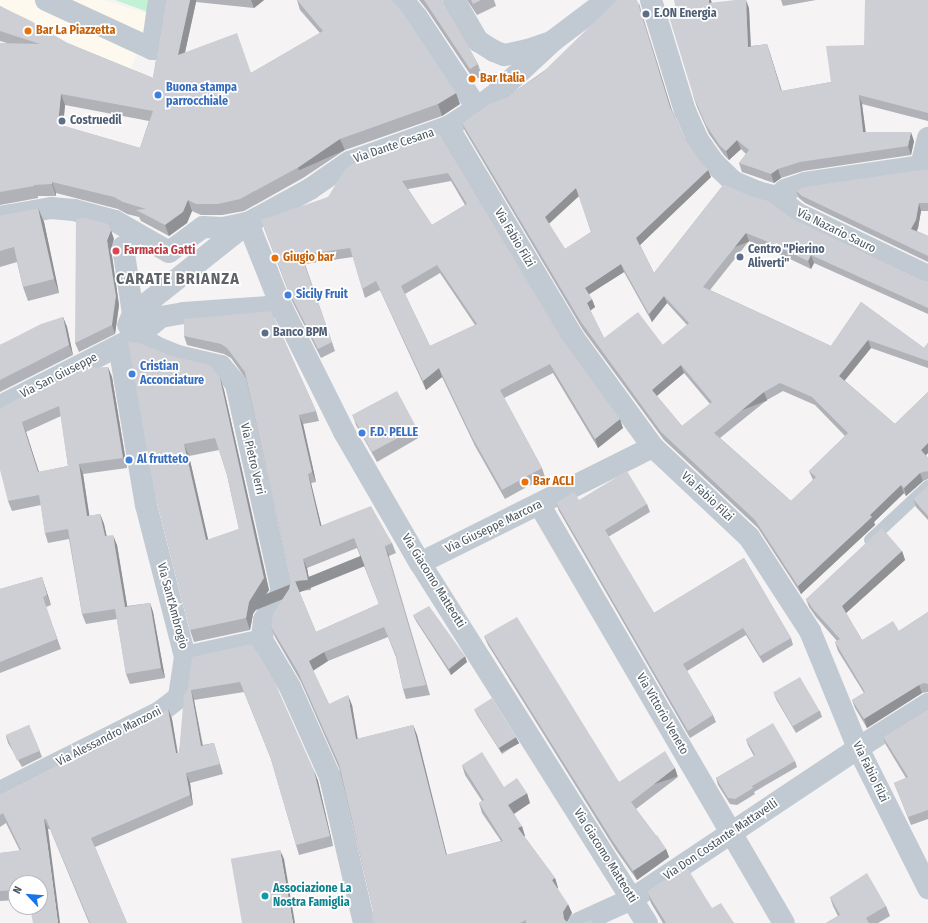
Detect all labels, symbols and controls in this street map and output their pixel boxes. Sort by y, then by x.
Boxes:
place label: E.ON Energia [654,7,717,21]
marker: E.ON Energia [641,9,651,19]
place label: Bar La Piazzetta [36,24,115,38]
marker: Bar La Piazzetta [23,26,33,36]
place label: Bar Italia [480,72,525,86]
marker: Bar Italia [467,74,477,84]
place label: Buona stampa parrocchiale [166,81,237,109]
marker: Buona stampa parrocchiale [153,90,163,100]
place label: Costruedil [70,114,122,128]
marker: Costruedil [57,116,67,126]
street label: Via Dante Cesana [352,125,436,167]
street label: Via Fabio Filzi [491,206,537,270]
street label: Via Nazario Sauro [794,206,878,256]
place label: Centro "Pierino Aliverti" [748,243,825,271]
place label: Farmacia Gatti [124,244,195,258]
marker: Farmacia Gatti [111,246,121,256]
place label: Giugio bar [283,251,334,265]
marker: Centro "Pierino Aliverti" [735,252,745,262]
marker: Giugio bar [270,253,280,263]
district label: CARATE BRIANZA [116,269,240,289]
place label: Sicily Fruit [296,288,348,302]
marker: Sicily Fruit [283,290,293,300]
place label: Banco BPM [273,326,327,340]
marker: Banco BPM [260,328,270,338]
street label: Via San Giuseppe [18,350,100,402]
place label: Cristian Acconciature [140,360,204,388]
marker: Cristian Acconciature [127,369,137,379]
street label: Via Pietro Verri [237,422,267,496]
place label: F.D. PELLE [370,426,418,440]
marker: F.D. PELLE [357,428,367,438]
place label: Al frutteto [137,453,189,467]
marker: Al frutteto [124,455,134,465]
street label: Via Fabio Filzi [678,469,736,525]
place label: Bar ACLI [533,475,574,489]
marker: Bar ACLI [520,477,530,487]
street label: Via Giuseppe Marcora [443,497,545,557]
street label: Via Giacomo Matteotti [398,531,468,631]
street label: Via Sant'Ambrogio [154,561,190,651]
street label: Via Vittorio Veneto [633,671,691,757]
street label: Via Alessandro Manzoni [54,704,164,770]
street label: Via Fabio Filzi [849,739,891,805]
street label: Via Don Costante Mattavelli [661,796,781,884]
street label: Via Giacomo Matteotti [570,806,640,906]
north arrow [8,875,48,915]
place label: Associazione La Nostra Famiglia [273,882,352,910]
text: N [10,884,25,896]
marker: Associazione La Nostra Famiglia [260,891,270,901]

